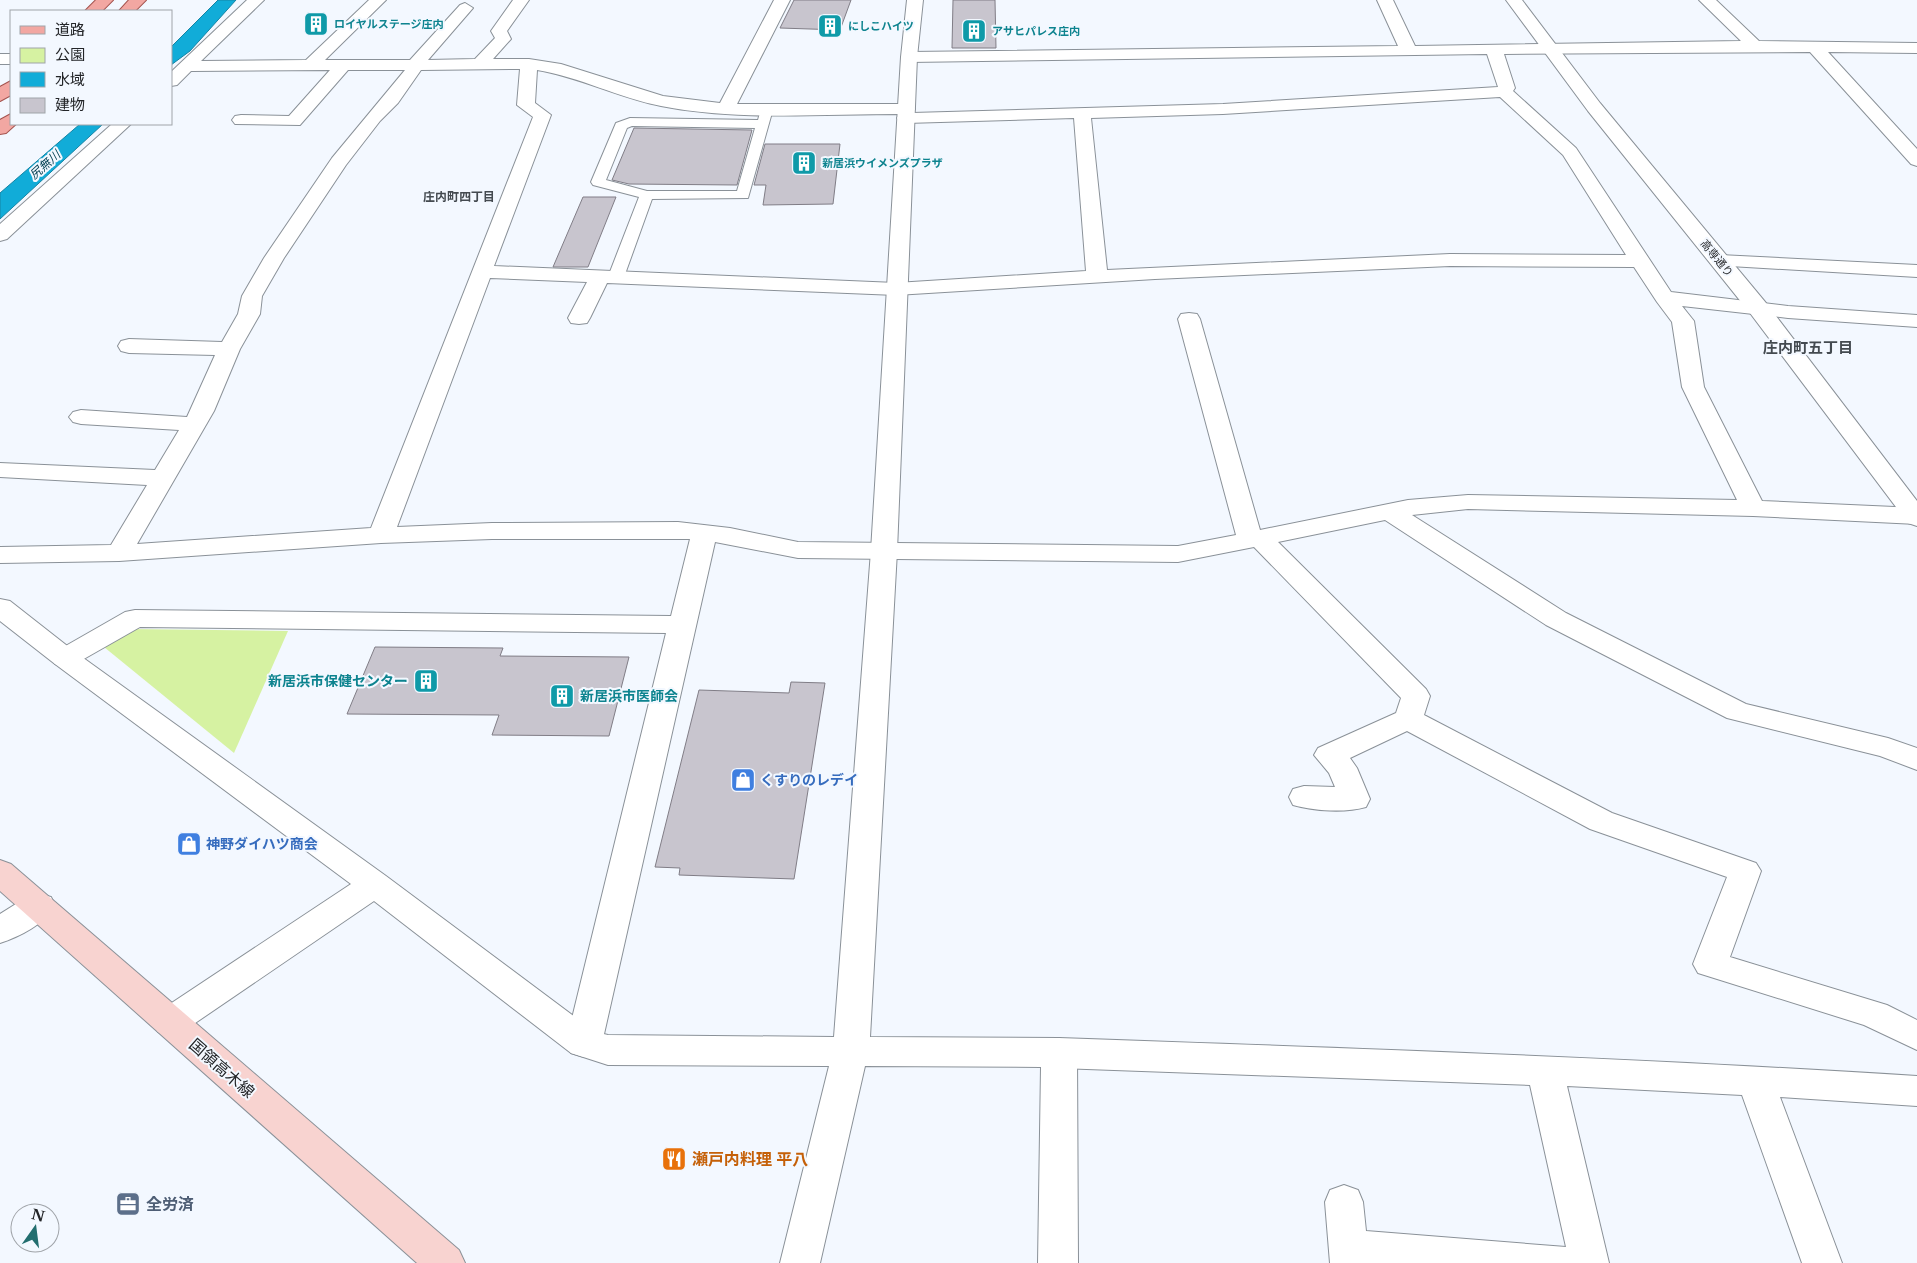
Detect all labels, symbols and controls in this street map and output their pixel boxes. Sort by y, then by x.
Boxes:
legend [10,10,172,125]
building icon: ロイヤルステージ庄内 [303,11,329,37]
building icon: にしこハイツ [817,13,843,39]
place label: ロイヤルステージ庄内 [334,17,443,31]
building icon: アサヒパレス庄内 [961,18,987,44]
place label: にしこハイツ [848,19,914,33]
text: 道路 [55,20,85,39]
place label: アサヒパレス庄内 [992,24,1080,38]
text: 公園 [55,45,85,64]
text: 水域 [55,70,85,89]
text: 建物 [55,95,85,114]
water label: 尻無川 [26,146,65,182]
building icon: 新居浜ウイメンズプラザ [791,150,817,176]
place label: 新居浜ウイメンズプラザ [822,156,943,170]
district label: 庄内町四丁目 [423,189,495,204]
street label: 高専通り [1698,236,1736,280]
district label: 庄内町五丁目 [1763,338,1853,357]
building icon: 新居浜市保健センター [413,668,439,694]
place label: 新居浜市保健センター [268,672,408,690]
building icon: 新居浜市医師会 [549,683,575,709]
place label: 新居浜市医師会 [580,687,678,705]
shop icon: くすりのレデイ [730,767,756,793]
place label: くすりのレデイ [760,771,858,789]
shop icon: 神野ダイハツ商会 [176,831,202,857]
place label: 神野ダイハツ商会 [206,835,318,853]
street label: 国領高木線 [185,1034,259,1102]
restaurant icon: 瀬戸内料理 平八 [661,1146,687,1172]
place label: 瀬戸内料理 平八 [692,1149,808,1169]
office icon: 全労済 [115,1191,141,1217]
place label: 全労済 [146,1194,194,1214]
north arrow [10,1203,60,1253]
text: N [30,1205,47,1226]

